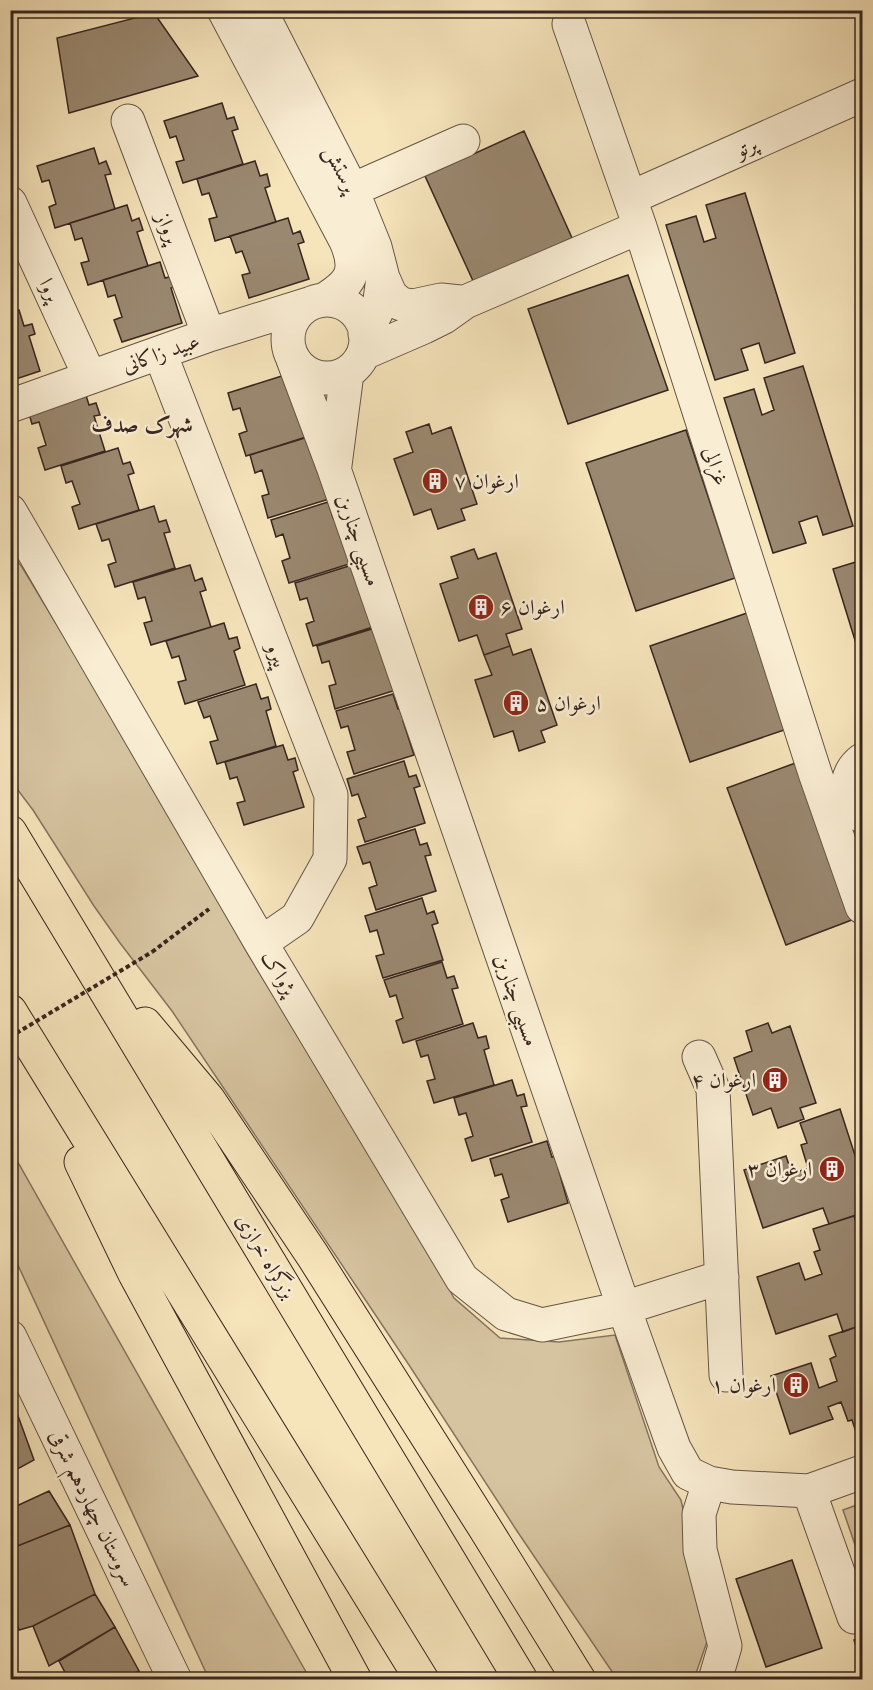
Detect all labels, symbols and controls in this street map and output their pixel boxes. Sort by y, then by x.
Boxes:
street label: پرتو [729,129,764,166]
street label: پرستش [317,141,365,200]
street label: پرواز [148,206,188,250]
street label: پروا [32,274,69,309]
street label: عبید زاکانی [118,327,204,380]
district label: شهرک صدف [91,410,193,440]
street label: غزالی [696,443,735,489]
building icon: ارغوان ۷ [420,466,450,496]
place label: ارغوان ۷ [454,467,519,496]
street label: مسیبی چناربن [327,490,388,591]
building icon: ارغوان ۶ [466,592,496,622]
place label: ارغوان ۶ [500,593,565,622]
street label: پیرو [258,637,295,672]
building icon: ارغوان ۵ [501,688,531,718]
place label: ارغوان ۵ [536,689,601,718]
street label: پژواک [254,945,305,1003]
street label: مسیبی چناربن [485,950,546,1051]
building icon: ارغوان ۴ [760,1065,790,1095]
place label: ارغوان ۴ [691,1066,756,1095]
building icon: ارغوان ۳ [817,1154,847,1184]
place label: ارغوان ۳ [747,1155,812,1184]
street label: بزرگراه خرازی [229,1208,303,1305]
building icon: ارغوان ۱ [781,1370,811,1400]
place label: ارغوان ۱ [711,1371,776,1400]
street label: سروستان چهاردهم شرقی [37,1425,143,1594]

